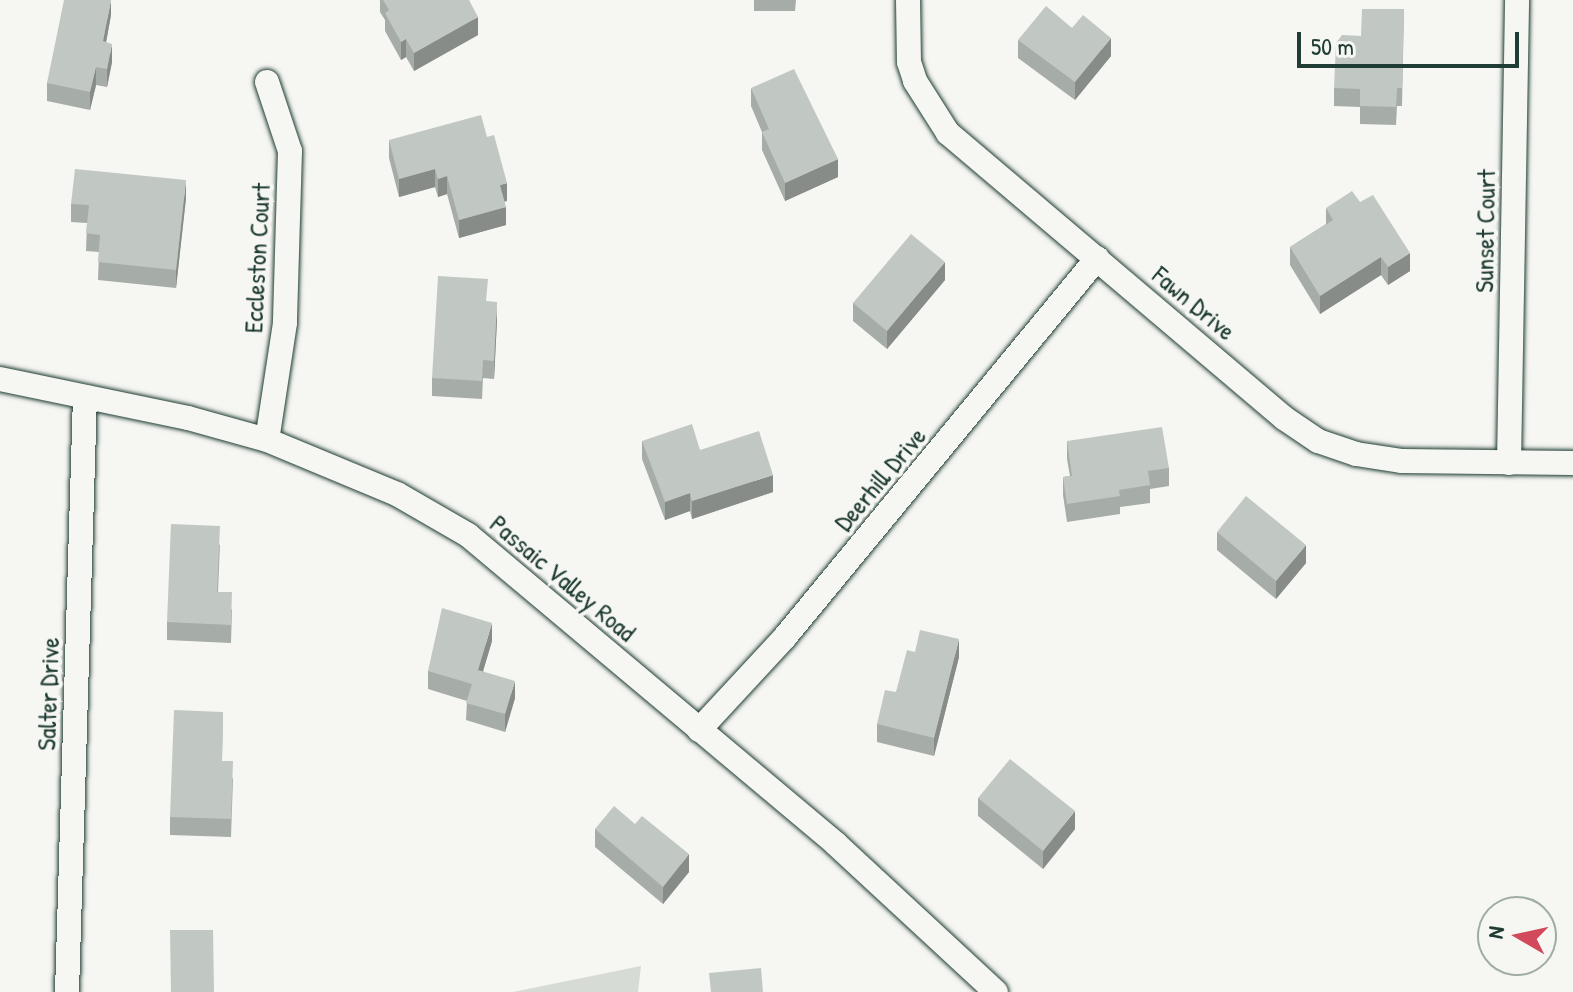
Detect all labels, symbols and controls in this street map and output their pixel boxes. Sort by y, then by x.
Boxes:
scale bar [1301,16,1523,66]
text: 50 m [1311,30,1354,62]
street label: Sunset Court [1468,169,1502,293]
street label: Eccleston Court [237,182,277,334]
street label: Fawn Drive [1146,259,1242,347]
street label: Deerhill Drive [828,421,932,537]
street label: Passaic Valley Road [484,508,642,648]
street label: Salter Drive [30,637,66,751]
north arrow [1477,896,1557,976]
text: N [1480,924,1511,941]

